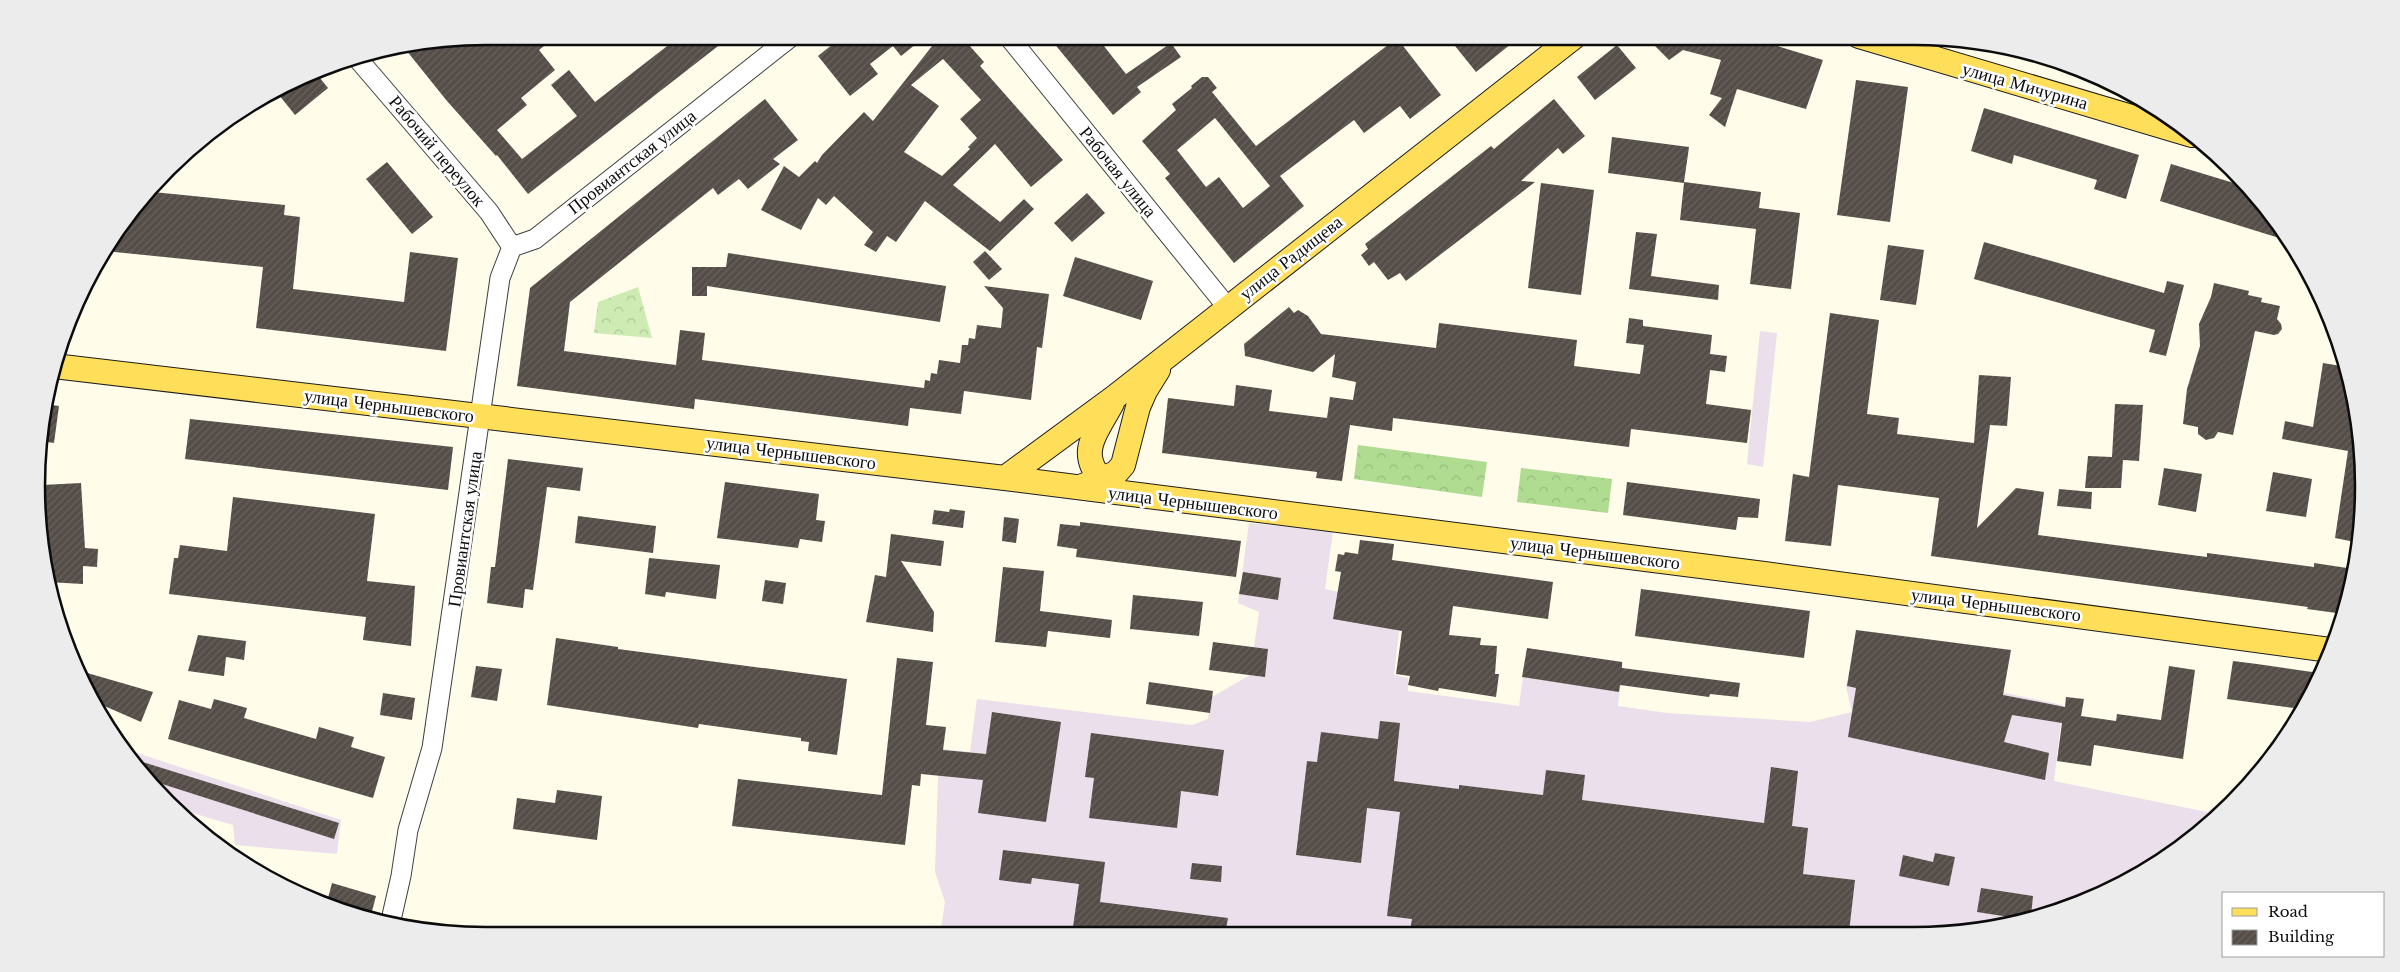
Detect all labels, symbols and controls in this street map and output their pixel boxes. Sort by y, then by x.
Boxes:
street label: улица Мичурина [1960,58,2090,114]
street label: Рабочий переулок [384,91,490,211]
street label: Провиантская улица [563,105,701,219]
street label: Рабочая улица [1075,122,1161,222]
street label: улица Радищева [1235,211,1347,305]
street label: улица Чернышевского [303,385,475,427]
street label: улица Чернышевского [705,432,877,474]
street label: Провиантская улица [443,450,487,608]
street label: улица Чернышевского [1107,482,1279,524]
street label: улица Чернышевского [1509,532,1681,574]
street label: улица Чернышевского [1910,584,2082,626]
legend [2222,892,2385,957]
text: Road [2268,902,2308,921]
text: Building [2268,927,2335,946]

